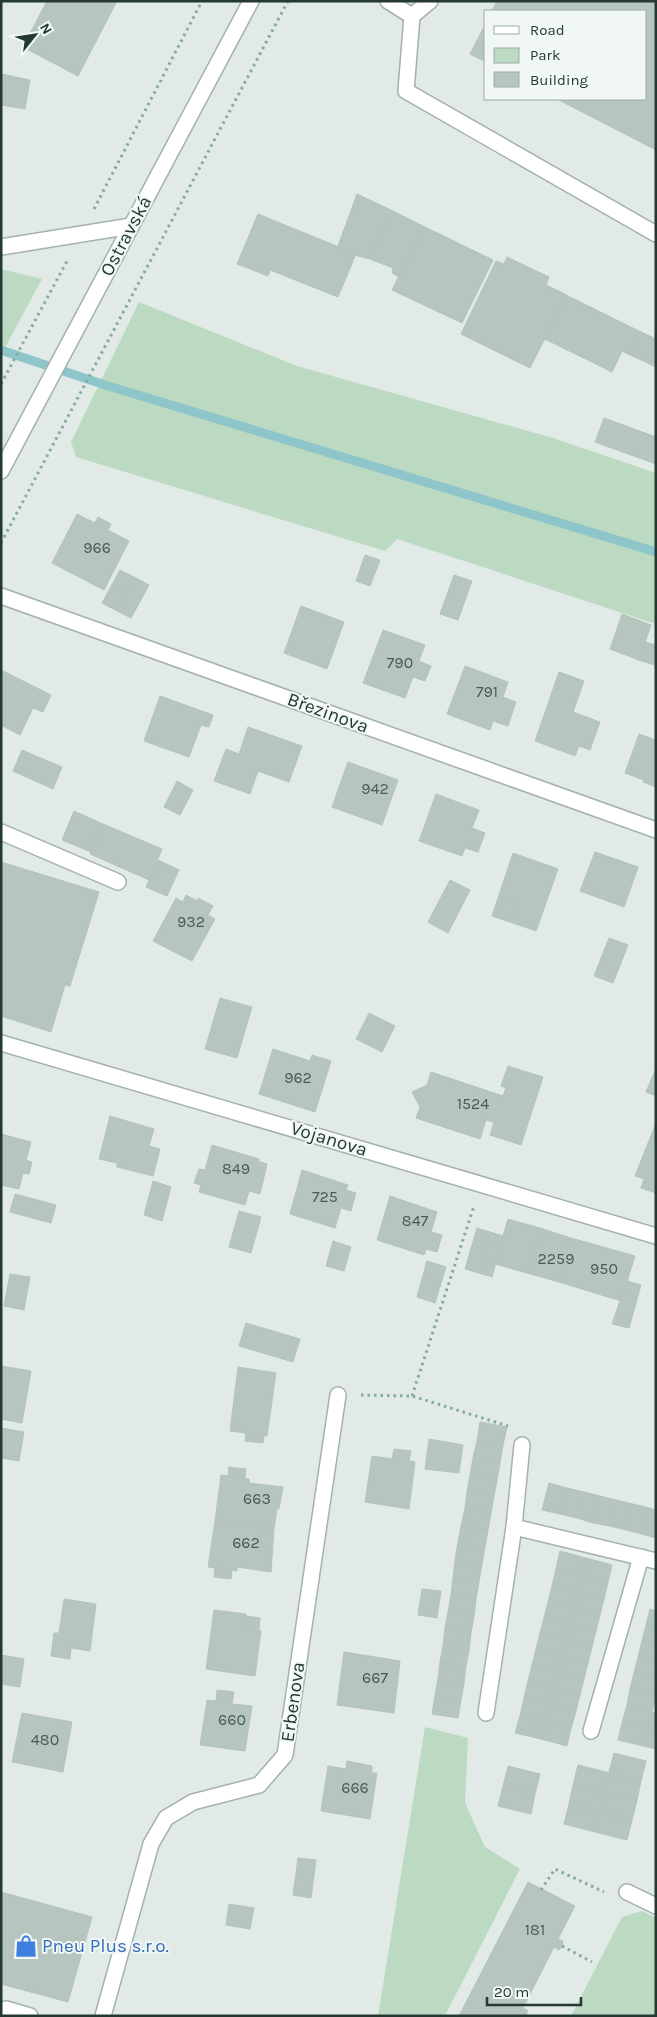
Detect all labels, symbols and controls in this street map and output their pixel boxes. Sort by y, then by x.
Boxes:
north arrow [10,10,60,60]
legend [484,10,647,100]
text: N [36,20,56,37]
text: Road [530,21,565,39]
text: Park [530,46,560,64]
text: Building [530,71,588,89]
street label: Ostravská [96,192,156,280]
house number: 966 [83,538,111,557]
house number: 790 [387,653,413,672]
house number: 791 [476,682,498,701]
street label: Březinova [284,688,372,738]
house number: 942 [361,779,389,798]
house number: 932 [177,912,205,931]
house number: 962 [284,1068,312,1087]
house number: 1524 [457,1094,489,1113]
street label: Vojanova [288,1117,370,1161]
house number: 849 [222,1159,250,1178]
house number: 725 [312,1187,338,1206]
house number: 847 [402,1211,429,1230]
house number: 2259 [538,1249,574,1268]
house number: 950 [590,1259,618,1278]
house number: 663 [243,1489,271,1508]
house number: 662 [232,1533,260,1552]
street label: Erbenova [277,1661,309,1743]
house number: 667 [362,1668,388,1687]
house number: 660 [218,1710,246,1729]
house number: 480 [31,1730,59,1749]
house number: 666 [341,1778,369,1797]
house number: 181 [525,1920,545,1939]
shop icon: Pneu Plus s.r.o. [13,1933,39,1959]
place label: Pneu Plus s.r.o. [42,1935,169,1957]
scale bar [487,1974,581,2006]
text: 20 m [494,1983,529,2001]

